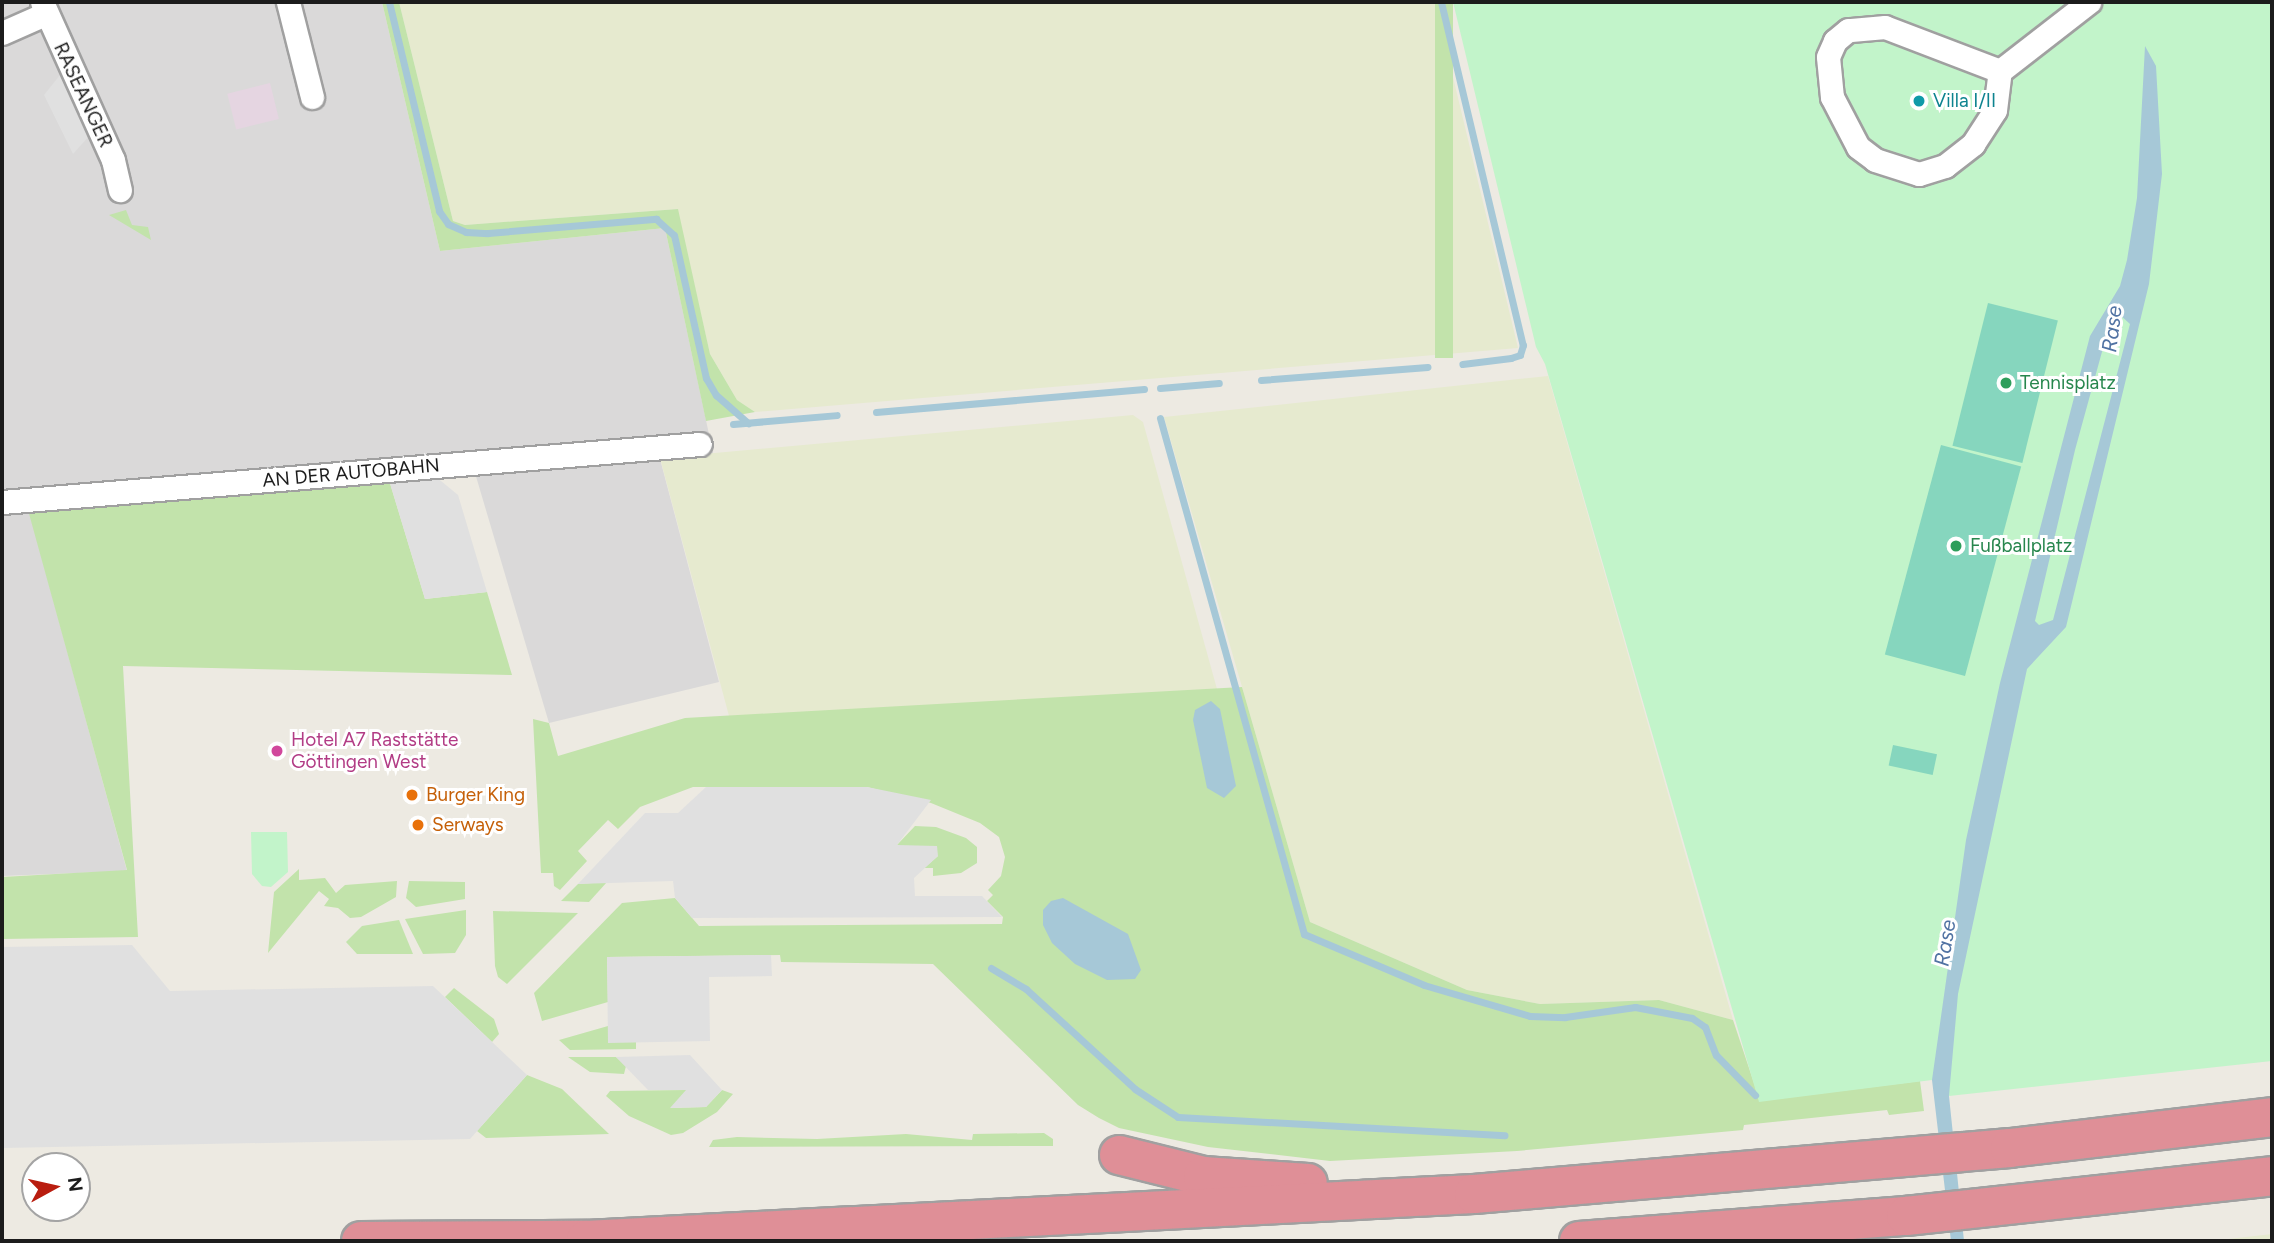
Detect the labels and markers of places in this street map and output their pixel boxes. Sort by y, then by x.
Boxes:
place label: Villa I/II [1933,90,1996,112]
marker: Villa I/II [1911,93,1927,109]
place label: Tennisplatz [2020,372,2116,394]
marker: Tennisplatz [1998,375,2014,391]
place label: Fußballplatz [1970,535,2072,557]
marker: Fußballplatz [1948,538,1964,554]
place label: Hotel A7 Raststätte Göttingen West [291,729,458,773]
marker: Hotel A7 Raststätte Göttingen West [269,743,285,759]
place label: Burger King [426,784,525,806]
marker: Burger King [404,787,420,803]
place label: Serways [432,814,504,836]
marker: Serways [410,817,426,833]

